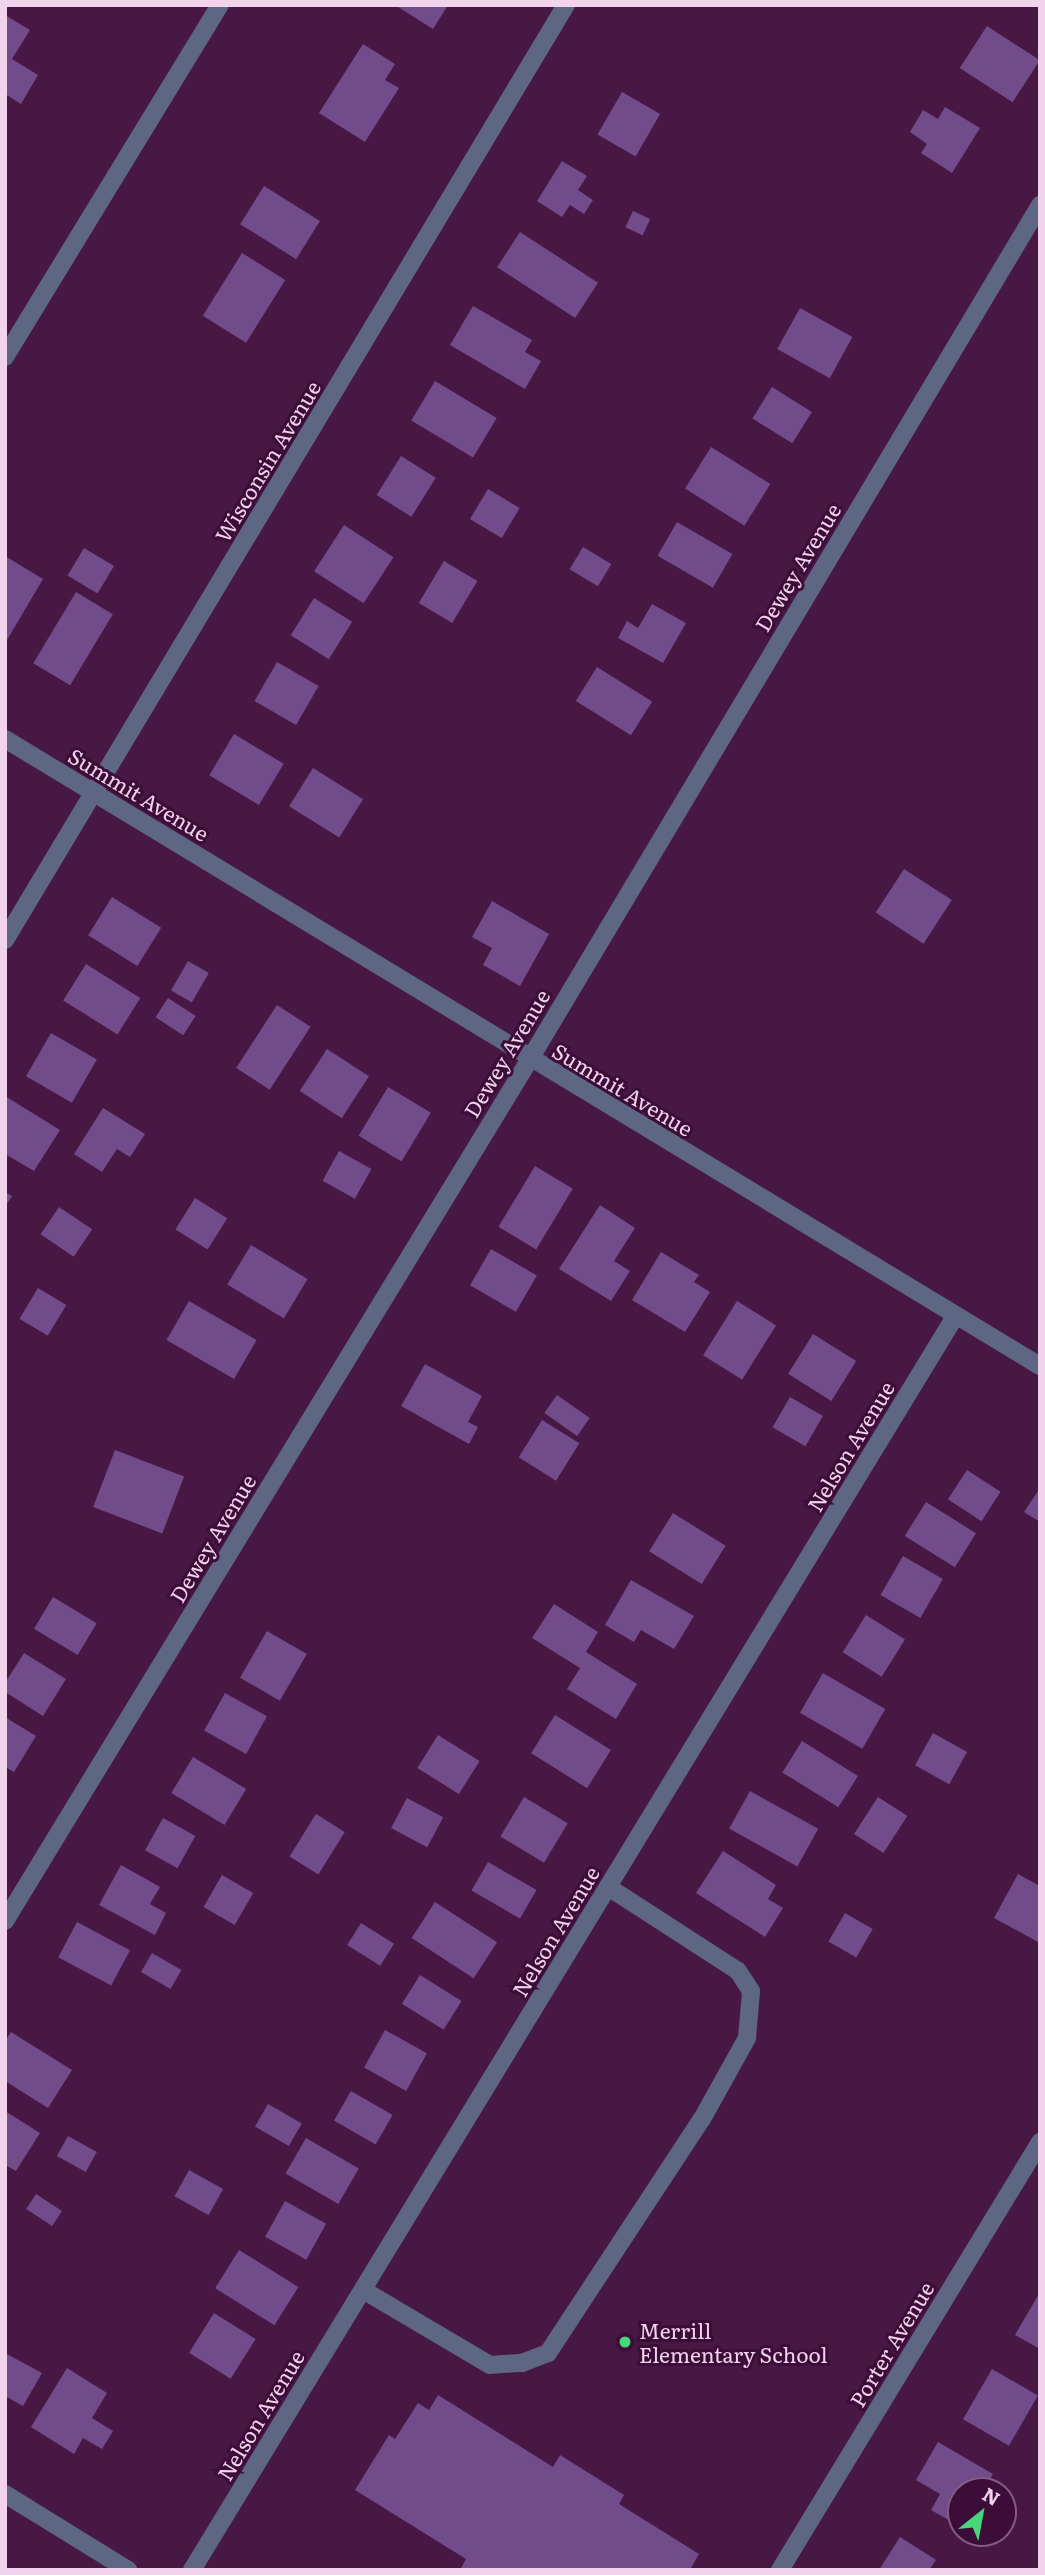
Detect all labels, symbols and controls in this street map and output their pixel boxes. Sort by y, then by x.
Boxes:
street label: Wisconsin Avenue [209,376,325,546]
street label: Dewey Avenue [749,498,845,636]
street label: Summit Avenue [64,742,214,846]
street label: Dewey Avenue [458,984,554,1122]
street label: Summit Avenue [548,1037,698,1141]
street label: Nelson Avenue [801,1376,899,1516]
street label: Dewey Avenue [164,1469,260,1607]
street label: Nelson Avenue [506,1861,604,2001]
street label: Porter Avenue [844,2277,938,2411]
place label: Merrill Elementary School [639,2317,828,2367]
marker: Merrill Elementary School [617,2334,633,2350]
street label: Nelson Avenue [211,2345,309,2485]
north arrow [947,2477,1017,2547]
text: N [978,2480,1006,2512]

